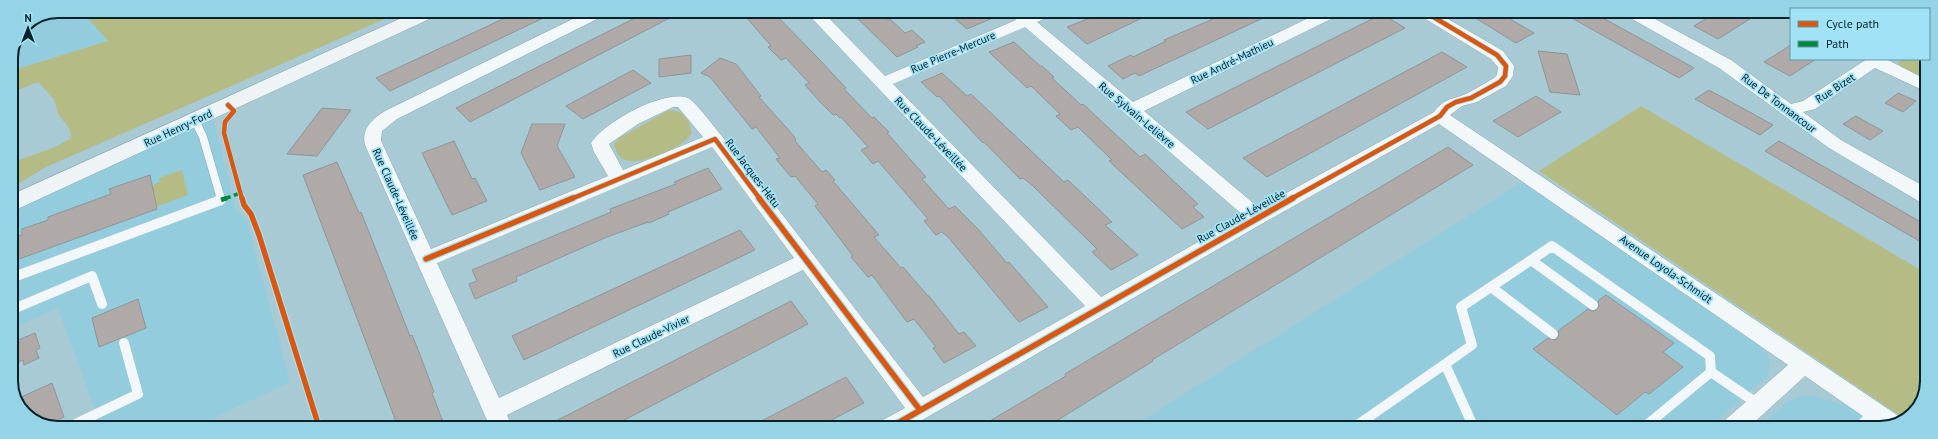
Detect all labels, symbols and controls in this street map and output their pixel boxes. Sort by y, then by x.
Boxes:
north arrow [8,8,48,48]
legend [1790,8,1930,60]
text: N [24,11,32,25]
text: Cycle path [1826,16,1879,31]
street label: Rue Pierre-Mercure [908,28,998,76]
street label: Rue André-Mathieu [1188,35,1276,87]
text: Path [1826,36,1849,51]
street label: Rue De Tonnancour [1739,70,1820,136]
street label: Rue Bizet [1813,70,1858,106]
street label: Rue Sylvain-Lelièvre [1096,79,1178,151]
street label: Rue Claude-Léveillée [892,94,971,175]
street label: Rue Henry-Ford [142,106,215,150]
street label: Rue Jacques-Hétu [722,136,784,210]
street label: Rue Claude-Léveillée [370,146,423,242]
street label: Rue Claude-Léveillée [1194,186,1288,246]
street label: Avenue Loyola-Schmidt [1617,232,1715,306]
street label: Rue Claude-Vivier [610,311,692,361]

